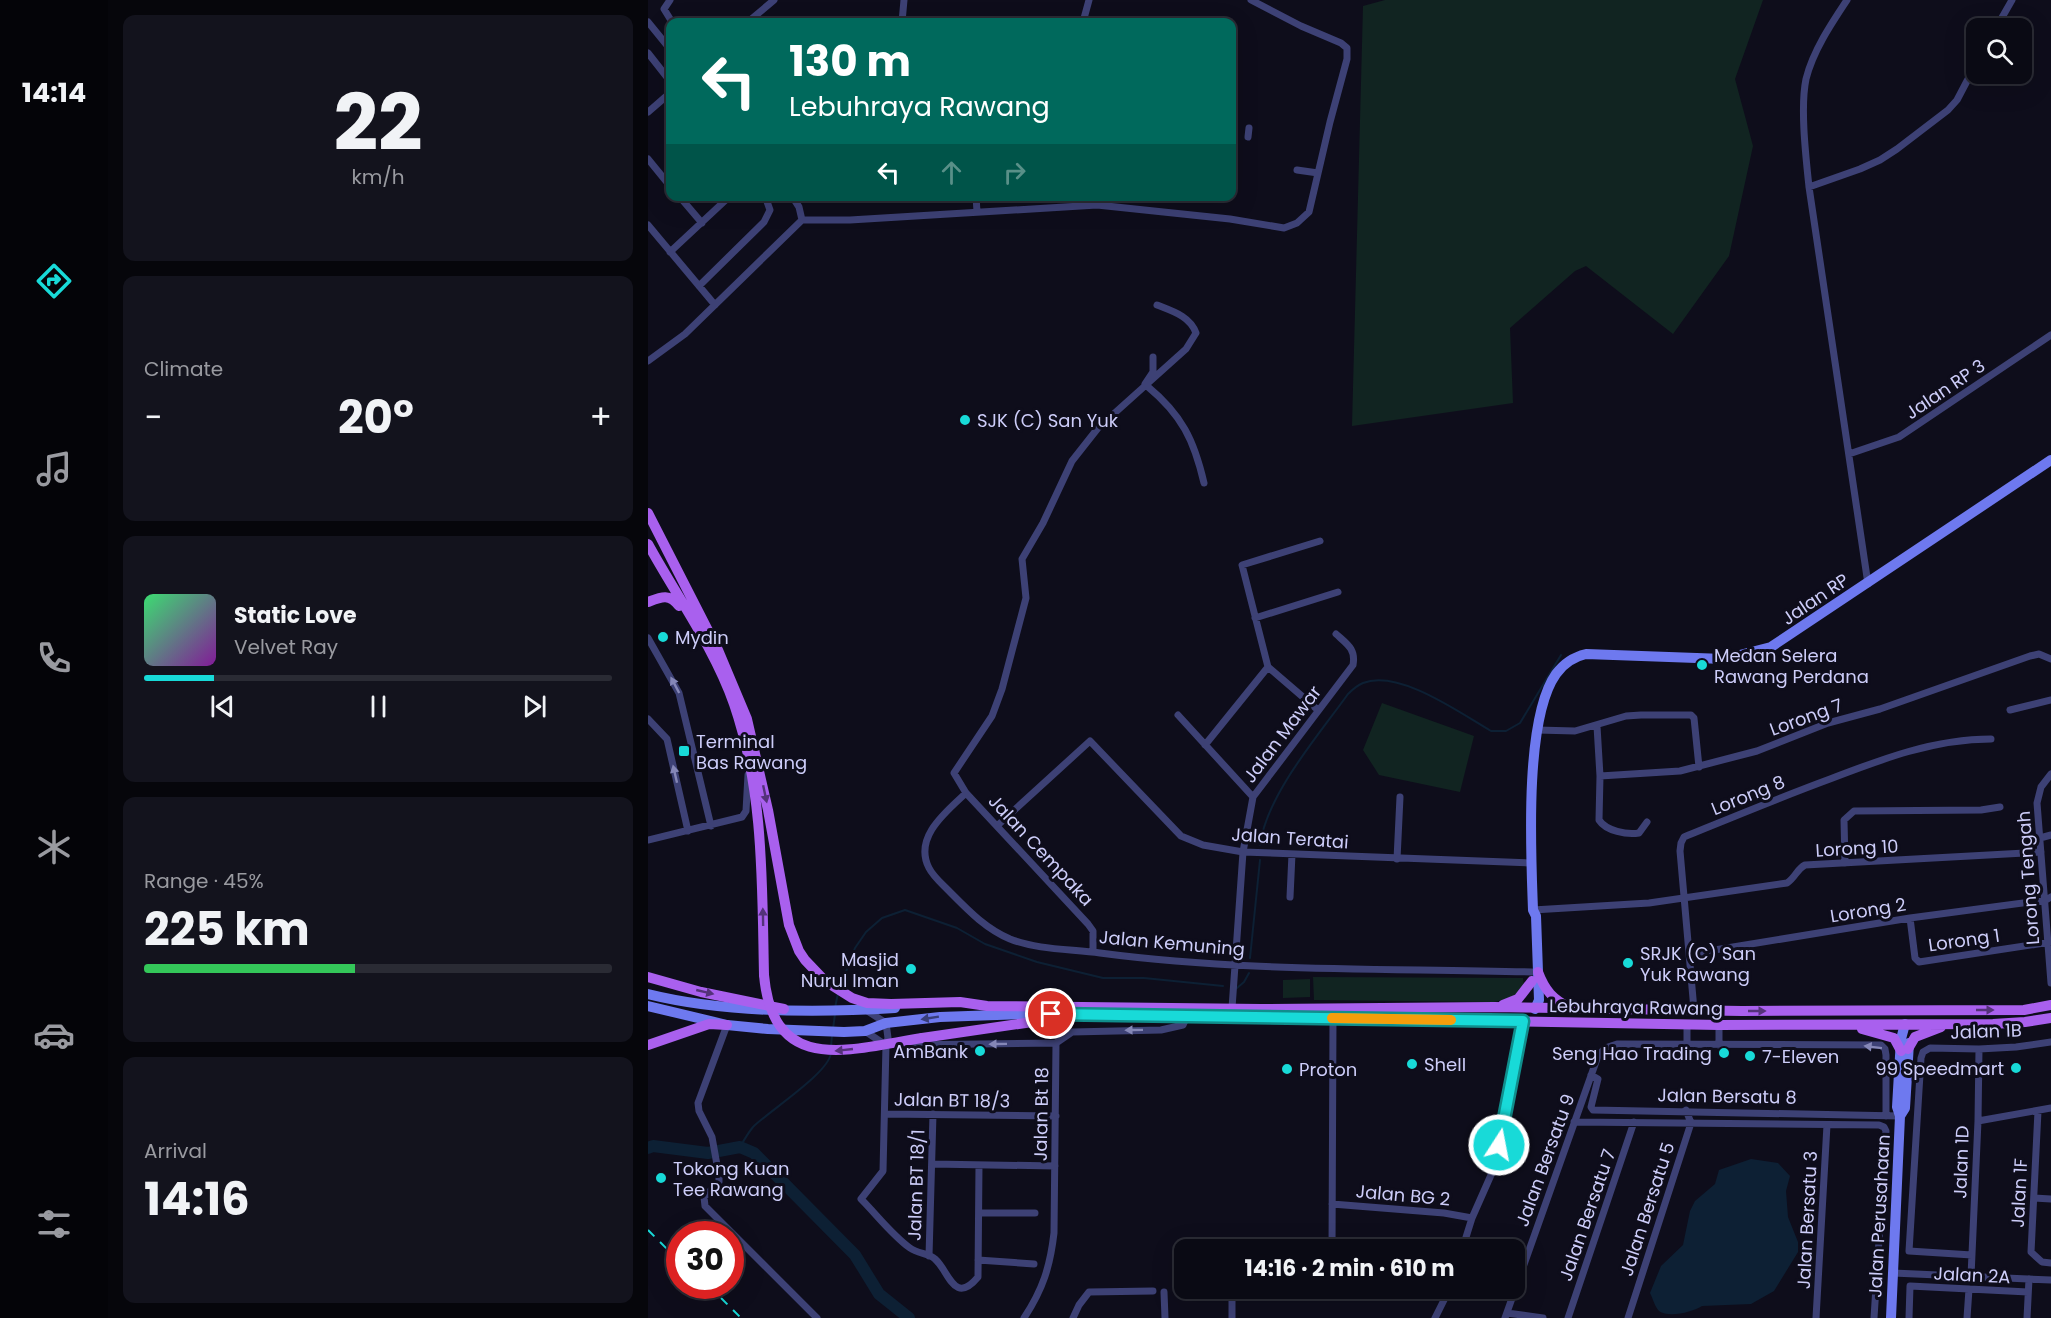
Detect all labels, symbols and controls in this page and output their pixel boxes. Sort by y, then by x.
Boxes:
map controls [1966,18,2032,84]
button: search [1966,18,2032,84]
text: 130 m [789,32,911,91]
icon: left [690,42,768,120]
text: 22 [333,68,423,177]
text: 14:14 [22,74,86,111]
text: Lebuhraya Rawang [789,88,1050,125]
icon: left [872,156,905,189]
icon: ahead [935,156,968,189]
icon: right [998,156,1031,189]
text: km/h [351,163,405,191]
icon: directions [33,260,75,302]
street label: Jalan RP 3 [1900,353,1990,425]
text: Climate [144,355,223,383]
text: 20° [338,386,414,449]
text: − [144,394,162,441]
text: + [589,394,612,441]
place label: SJK (C) San Yuk [977,408,1119,433]
marker: SJK (C) San Yuk [958,413,972,427]
icon: music [33,448,75,490]
street label: Jalan RP [1777,567,1853,631]
text: Static Love [234,600,357,631]
place label: Mydin [675,625,729,650]
marker: Mydin [656,630,670,644]
text: Velvet Ray [234,633,338,661]
icon: phone [33,637,75,679]
place label: Medan Selera Rawang Perdana [1714,643,1869,689]
marker: Medan Selera Rawang Perdana [1695,658,1709,672]
one-way arrow [670,677,680,694]
street label: Jalan Mawar [1237,680,1327,788]
icon: previous [206,690,239,723]
icon: pause [362,690,395,723]
icon: next [518,690,551,723]
street label: Lorong 7 [1766,692,1846,742]
place label: Terminal Bas Rawang [696,729,807,775]
marker: Terminal Bas Rawang [677,744,691,758]
one-way arrow [670,764,679,783]
street label: Lorong 8 [1707,769,1789,821]
one-way arrow [760,785,770,803]
street label: Jalan Cempaka [983,789,1099,911]
street label: Lorong Tengah [2011,810,2045,946]
street label: Jalan Teratai [1230,821,1350,855]
icon: climate [33,826,75,868]
street label: Lorong 10 [1815,833,1899,863]
text: Range · 45% [144,867,264,895]
street label: Lorong 2 [1828,892,1908,928]
text: 225 km [144,898,310,961]
one-way arrow [758,907,768,926]
street label: Lorong 1 [1927,923,2001,957]
street label: Jalan Kemuning [1098,924,1246,962]
place label: SRJK (C) San Yuk Rawang [1640,941,1756,987]
place label: Masjid Nurul Iman [801,947,899,993]
marker: SRJK (C) San Yuk Rawang [1621,956,1635,970]
marker: Masjid Nurul Iman [904,962,918,976]
one-way arrow [695,988,714,998]
pin [1025,988,1076,1039]
street label: Lebuhraya Rawang [1549,993,1723,1021]
icon: arrive [1034,997,1067,1030]
one-way arrow [1975,1005,1994,1015]
one-way arrow [1747,1006,1766,1016]
icon: car [33,1014,75,1056]
one-way arrow [920,1014,939,1023]
street label: Jalan 1B [1950,1017,2022,1045]
one-way arrow [1125,1026,1144,1035]
place label: AmBank [893,1039,969,1064]
one-way arrow [988,1039,1007,1049]
place label: Seng Hao Trading [1552,1041,1712,1066]
one-way arrow [1863,1042,1882,1051]
marker: AmBank [973,1044,987,1058]
place label: 7-Eleven [1762,1044,1839,1069]
one-way arrow [834,1045,853,1055]
marker: Seng Hao Trading [1717,1046,1731,1060]
marker: 7-Eleven [1743,1049,1757,1063]
place label: Shell [1424,1052,1466,1077]
place label: 99 Speedmart [1875,1056,2004,1081]
place label: Proton [1299,1057,1357,1082]
marker: Shell [1405,1057,1419,1071]
marker: 99 Speedmart [2009,1061,2023,1075]
marker: Proton [1280,1062,1294,1076]
street label: Jalan Bt 18 [1028,1067,1054,1161]
street label: Jalan Bersatu 8 [1657,1082,1797,1110]
street label: Jalan BT 18/3 [894,1086,1010,1114]
street label: Jalan Bersatu 9 [1509,1090,1581,1230]
position arrow [1467,1113,1531,1177]
street label: Jalan 1D [1947,1125,1975,1199]
street label: Jalan BT 18/1 [902,1129,930,1241]
street label: Jalan Perusahaan [1862,1134,1896,1298]
text: Arrival [144,1137,207,1165]
street label: Jalan Bersatu 5 [1614,1139,1680,1279]
street label: Jalan Bersatu 7 [1553,1146,1621,1284]
street label: Jalan Bersatu 3 [1791,1150,1823,1290]
place label: Tokong Kuan Tee Rawang [673,1156,790,1202]
street label: Jalan 1F [2005,1158,2033,1228]
text: 14:16 [144,1168,250,1231]
marker: Tokong Kuan Tee Rawang [654,1171,668,1185]
street label: Jalan BG 2 [1355,1178,1451,1212]
icon: filters [33,1203,75,1245]
speed limit sign: 30 [666,1221,744,1299]
text: 14:16 · 2 min · 610 m [1245,1253,1454,1284]
street label: Jalan 2A [1933,1260,2011,1290]

